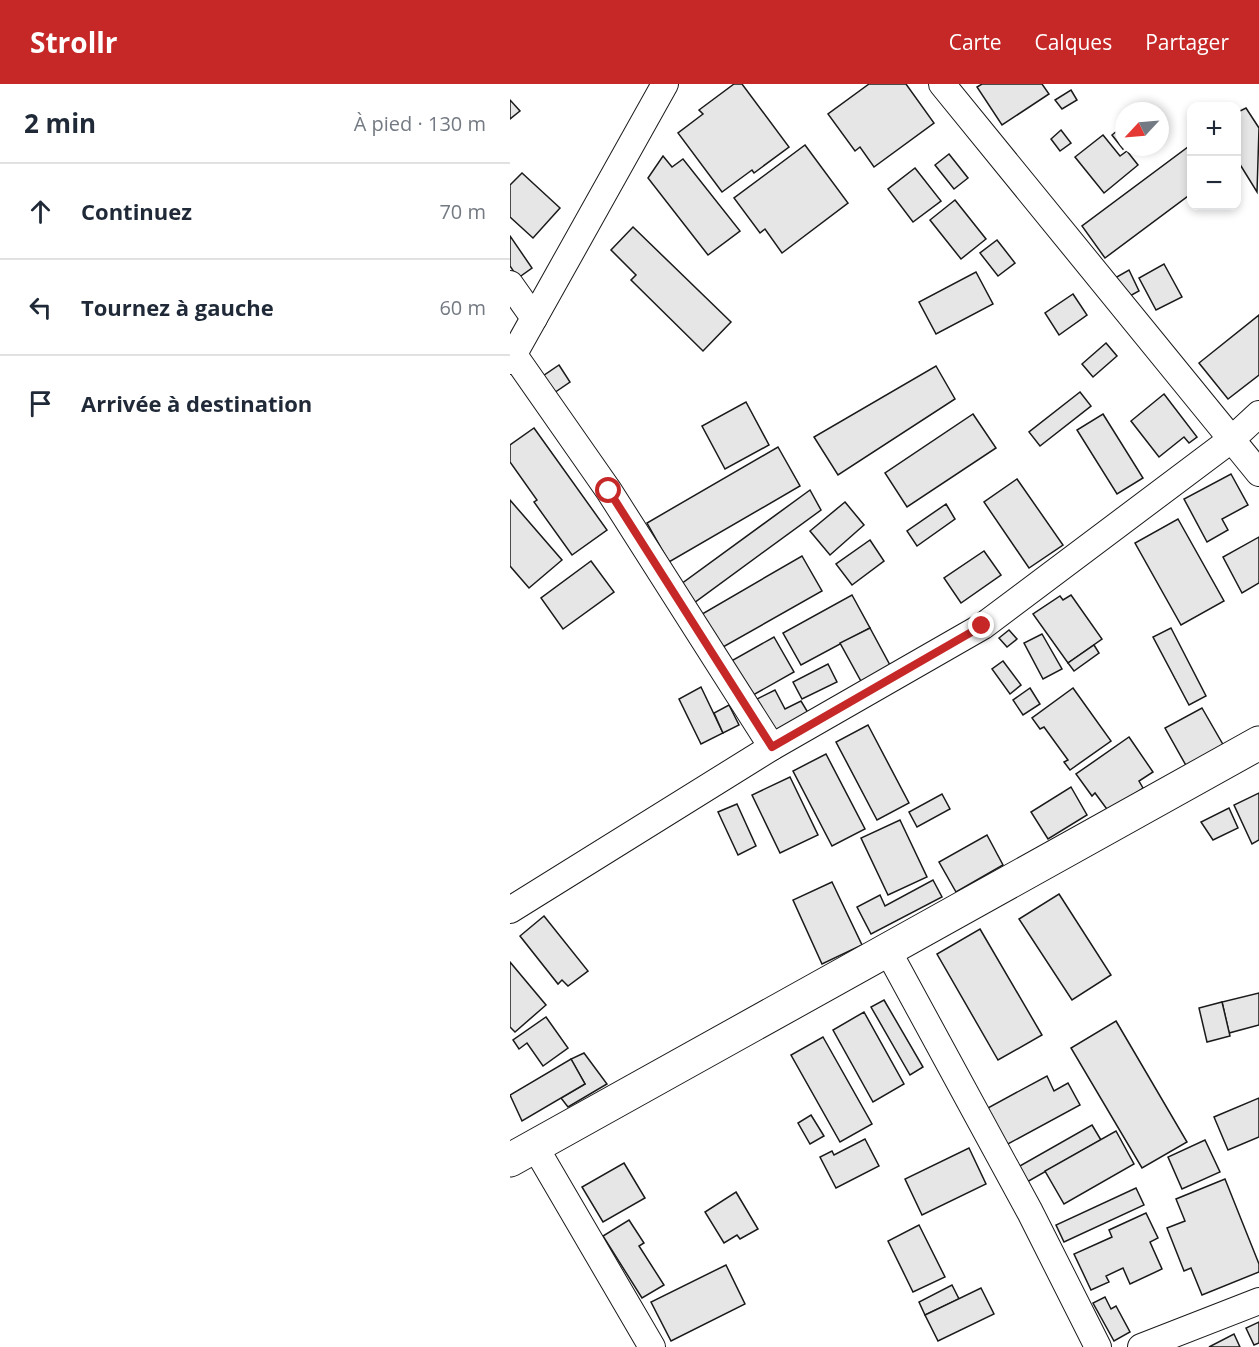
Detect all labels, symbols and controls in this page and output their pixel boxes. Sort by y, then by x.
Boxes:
text: Strollr [30,23,117,61]
text: Carte [949,28,1001,56]
text: Calques [1034,28,1112,56]
text: Partager [1145,28,1229,56]
north arrow [1115,102,1169,156]
map controls [1187,102,1241,210]
button: + [1187,102,1241,156]
text: 2 min [24,105,96,141]
text: À pied · 130 m [354,110,486,137]
button: − [1187,156,1241,210]
icon: ahead [24,195,57,228]
text: Continuez [81,196,192,226]
text: 70 m [439,198,486,225]
icon: left [24,291,57,324]
text: Tournez à gauche [81,292,274,322]
text: 60 m [439,294,486,321]
icon: arrive [24,387,57,420]
text: Arrivée à destination [81,388,312,418]
route start [595,477,621,503]
route end [968,612,994,638]

